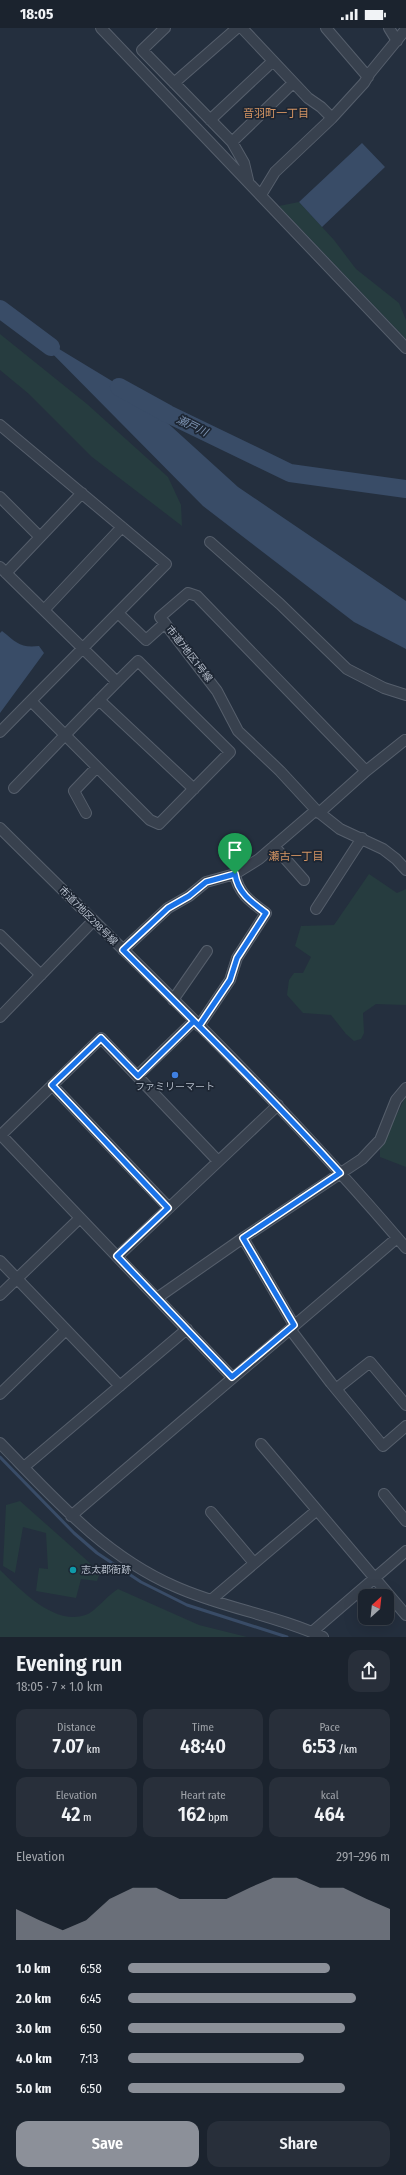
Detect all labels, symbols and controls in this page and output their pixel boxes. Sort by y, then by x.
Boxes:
text: 18:05 [20,5,53,23]
district label: 音羽町一丁目 [243,107,309,120]
water label: 瀬戸川 [174,413,211,440]
street label: 市道7地区1号線 [163,624,215,684]
pin [218,833,252,874]
icon: arrive [224,839,246,861]
district label: 瀬古一丁目 [269,850,324,863]
street label: 市道7地区298号線 [56,884,120,948]
marker: ファミリーマート [170,1070,180,1080]
place label: ファミリーマート [135,1081,215,1093]
place label: 志太郡衙跡 [81,1564,131,1576]
marker: 志太郡衙跡 [68,1565,78,1575]
north arrow [358,1589,394,1625]
map controls [358,1589,394,1625]
text: Evening run [16,1650,122,1677]
button: share [348,1650,390,1692]
text: 18:05 · 7 × 1.0 km [16,1679,103,1694]
text: Distance [57,1721,96,1734]
text: Time [192,1721,214,1734]
text: Pace [319,1721,340,1734]
text: 7.07 [52,1734,84,1758]
text: 48:40 [180,1734,226,1758]
text: 6:53 [302,1734,336,1758]
text: km [84,1743,100,1756]
text: /km [336,1743,357,1756]
text: Elevation [56,1789,97,1802]
text: Heart rate [180,1789,226,1802]
text: kcal [321,1789,339,1802]
text: 42 [61,1802,80,1826]
text: 162 [178,1802,205,1826]
text: 464 [314,1802,345,1826]
text: m [80,1811,91,1824]
text: bpm [205,1811,228,1824]
text: Elevation [16,1849,65,1864]
text: 291–296 m [336,1849,390,1864]
text: 1.0 km [16,1961,51,1976]
text: 6:58 [80,1961,102,1976]
text: 2.0 km [16,1991,51,2006]
text: 6:45 [80,1991,101,2006]
text: 3.0 km [16,2021,51,2036]
text: 6:50 [80,2021,102,2036]
text: 4.0 km [16,2051,52,2066]
text: 7:13 [80,2051,98,2066]
text: 5.0 km [16,2081,52,2096]
text: 6:50 [80,2081,102,2096]
button: Save [16,2121,199,2167]
button: Share [207,2121,390,2167]

